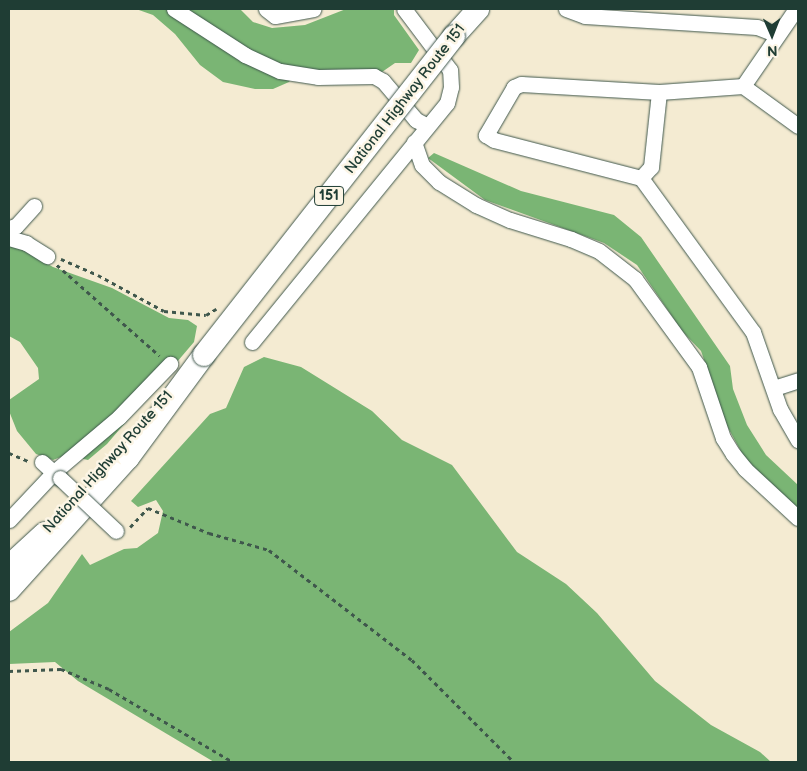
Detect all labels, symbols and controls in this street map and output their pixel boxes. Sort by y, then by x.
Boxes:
north arrow [747,10,797,60]
street label: National Highway Route 151 [341,20,469,178]
text: N [767,42,778,59]
road number: 151 [314,185,344,208]
street label: National Highway Route 151 [39,387,177,537]

